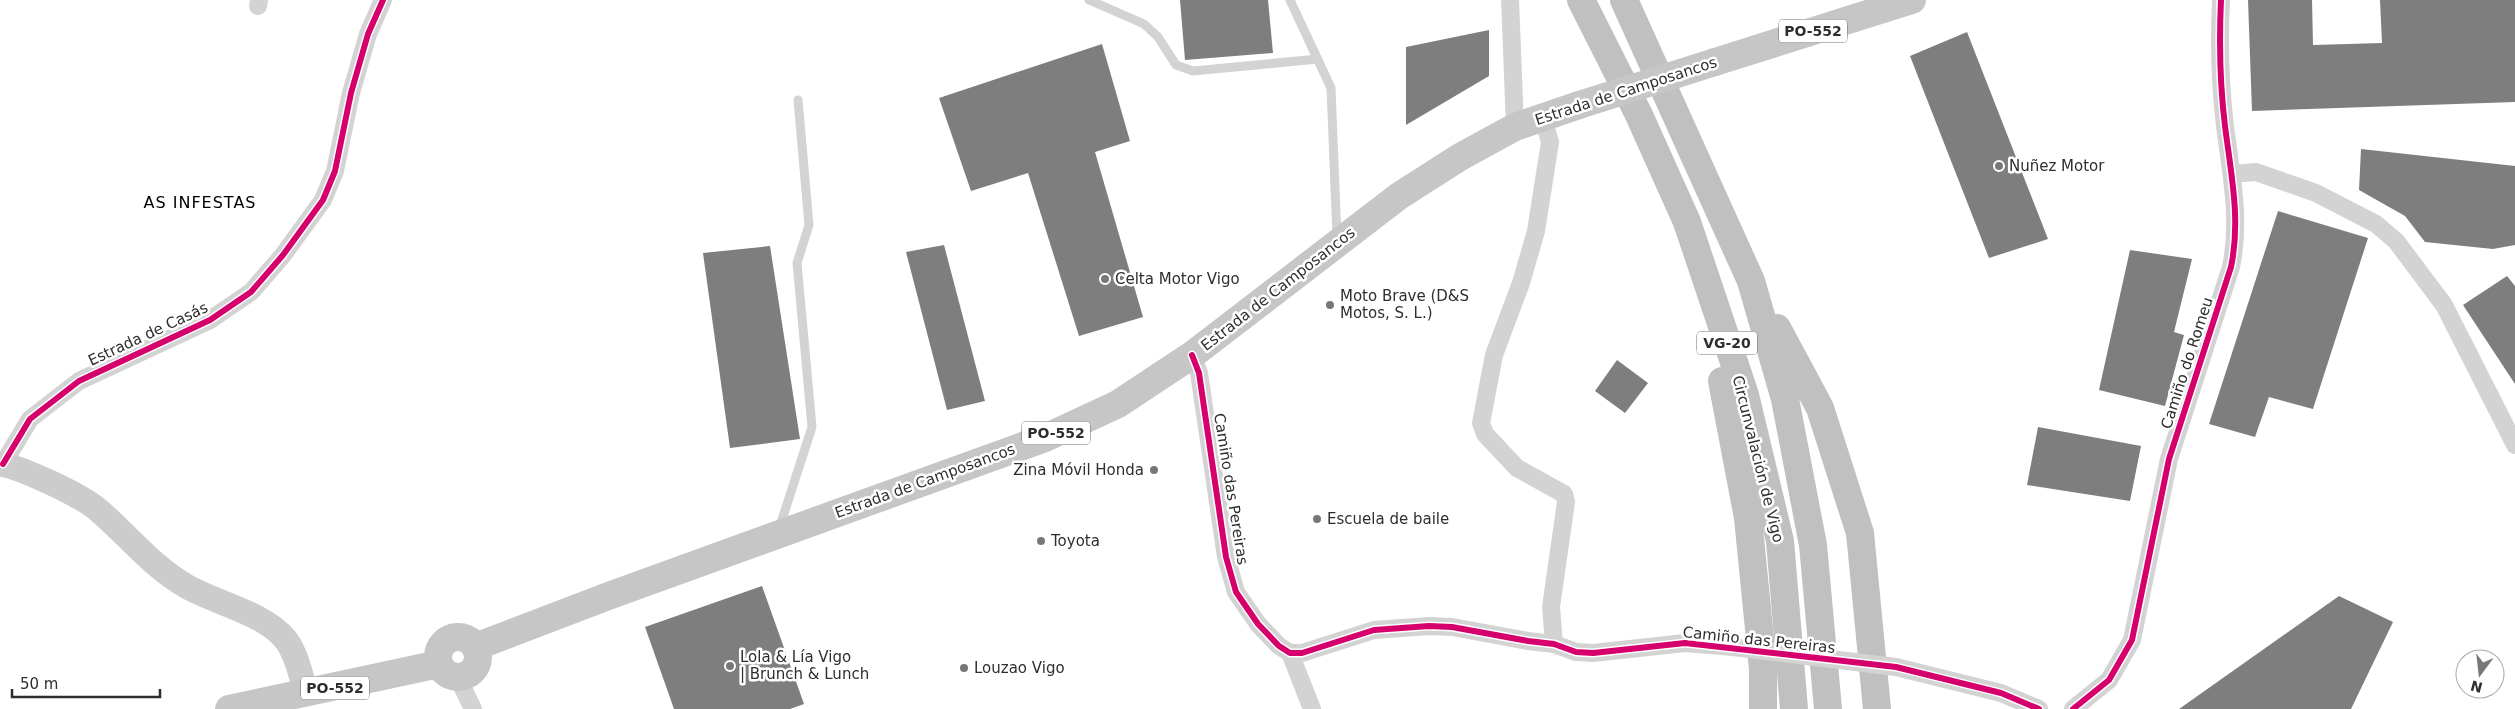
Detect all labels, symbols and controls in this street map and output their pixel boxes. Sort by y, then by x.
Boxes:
road number: PO-552 [1779,20,1847,42]
street label: Estrada de Camposancos [1533,53,1719,129]
place label: Nuñez Motor [2009,157,2105,175]
marker: Nuñez Motor [1993,160,2005,172]
district label: AS INFESTAS [144,193,256,212]
street label: Estrada de Camposancos [1197,223,1359,355]
place label: Celta Motor Vigo [1115,270,1240,288]
marker: Celta Motor Vigo [1099,273,1111,285]
place label: Moto Brave (D&S Motos, S. L.) [1340,287,1469,322]
street label: Camiño do Romeu [2157,295,2217,431]
street label: Estrada de Casás [85,298,211,370]
marker: Moto Brave (D&S Motos, S. L.) [1324,299,1336,311]
road number: VG-20 [1697,332,1757,354]
street label: Circunvalación de Vigo [1729,374,1787,544]
street label: Camiño das Pereiras [1210,412,1252,566]
road number: PO-552 [1022,422,1090,444]
street label: Estrada de Camposancos [833,440,1018,522]
place label: Zina Móvil Honda [1013,461,1144,479]
marker: Zina Móvil Honda [1148,464,1160,476]
place label: Escuela de baile [1327,510,1449,528]
marker: Escuela de baile [1311,513,1323,525]
place label: Toyota [1050,532,1100,550]
marker: Toyota [1035,535,1047,547]
street label: Camiño das Pereiras [1682,623,1836,657]
place label: Lola & Lía Vigo | Brunch & Lunch [740,648,869,683]
north arrow [2455,649,2505,699]
place label: Louzao Vigo [974,659,1065,677]
marker: Lola & Lía Vigo | Brunch & Lunch [724,660,736,672]
marker: Louzao Vigo [958,662,970,674]
scale bar [12,666,160,698]
text: 50 m [20,675,58,693]
road number: PO-552 [301,676,369,700]
text: N [2469,677,2484,696]

